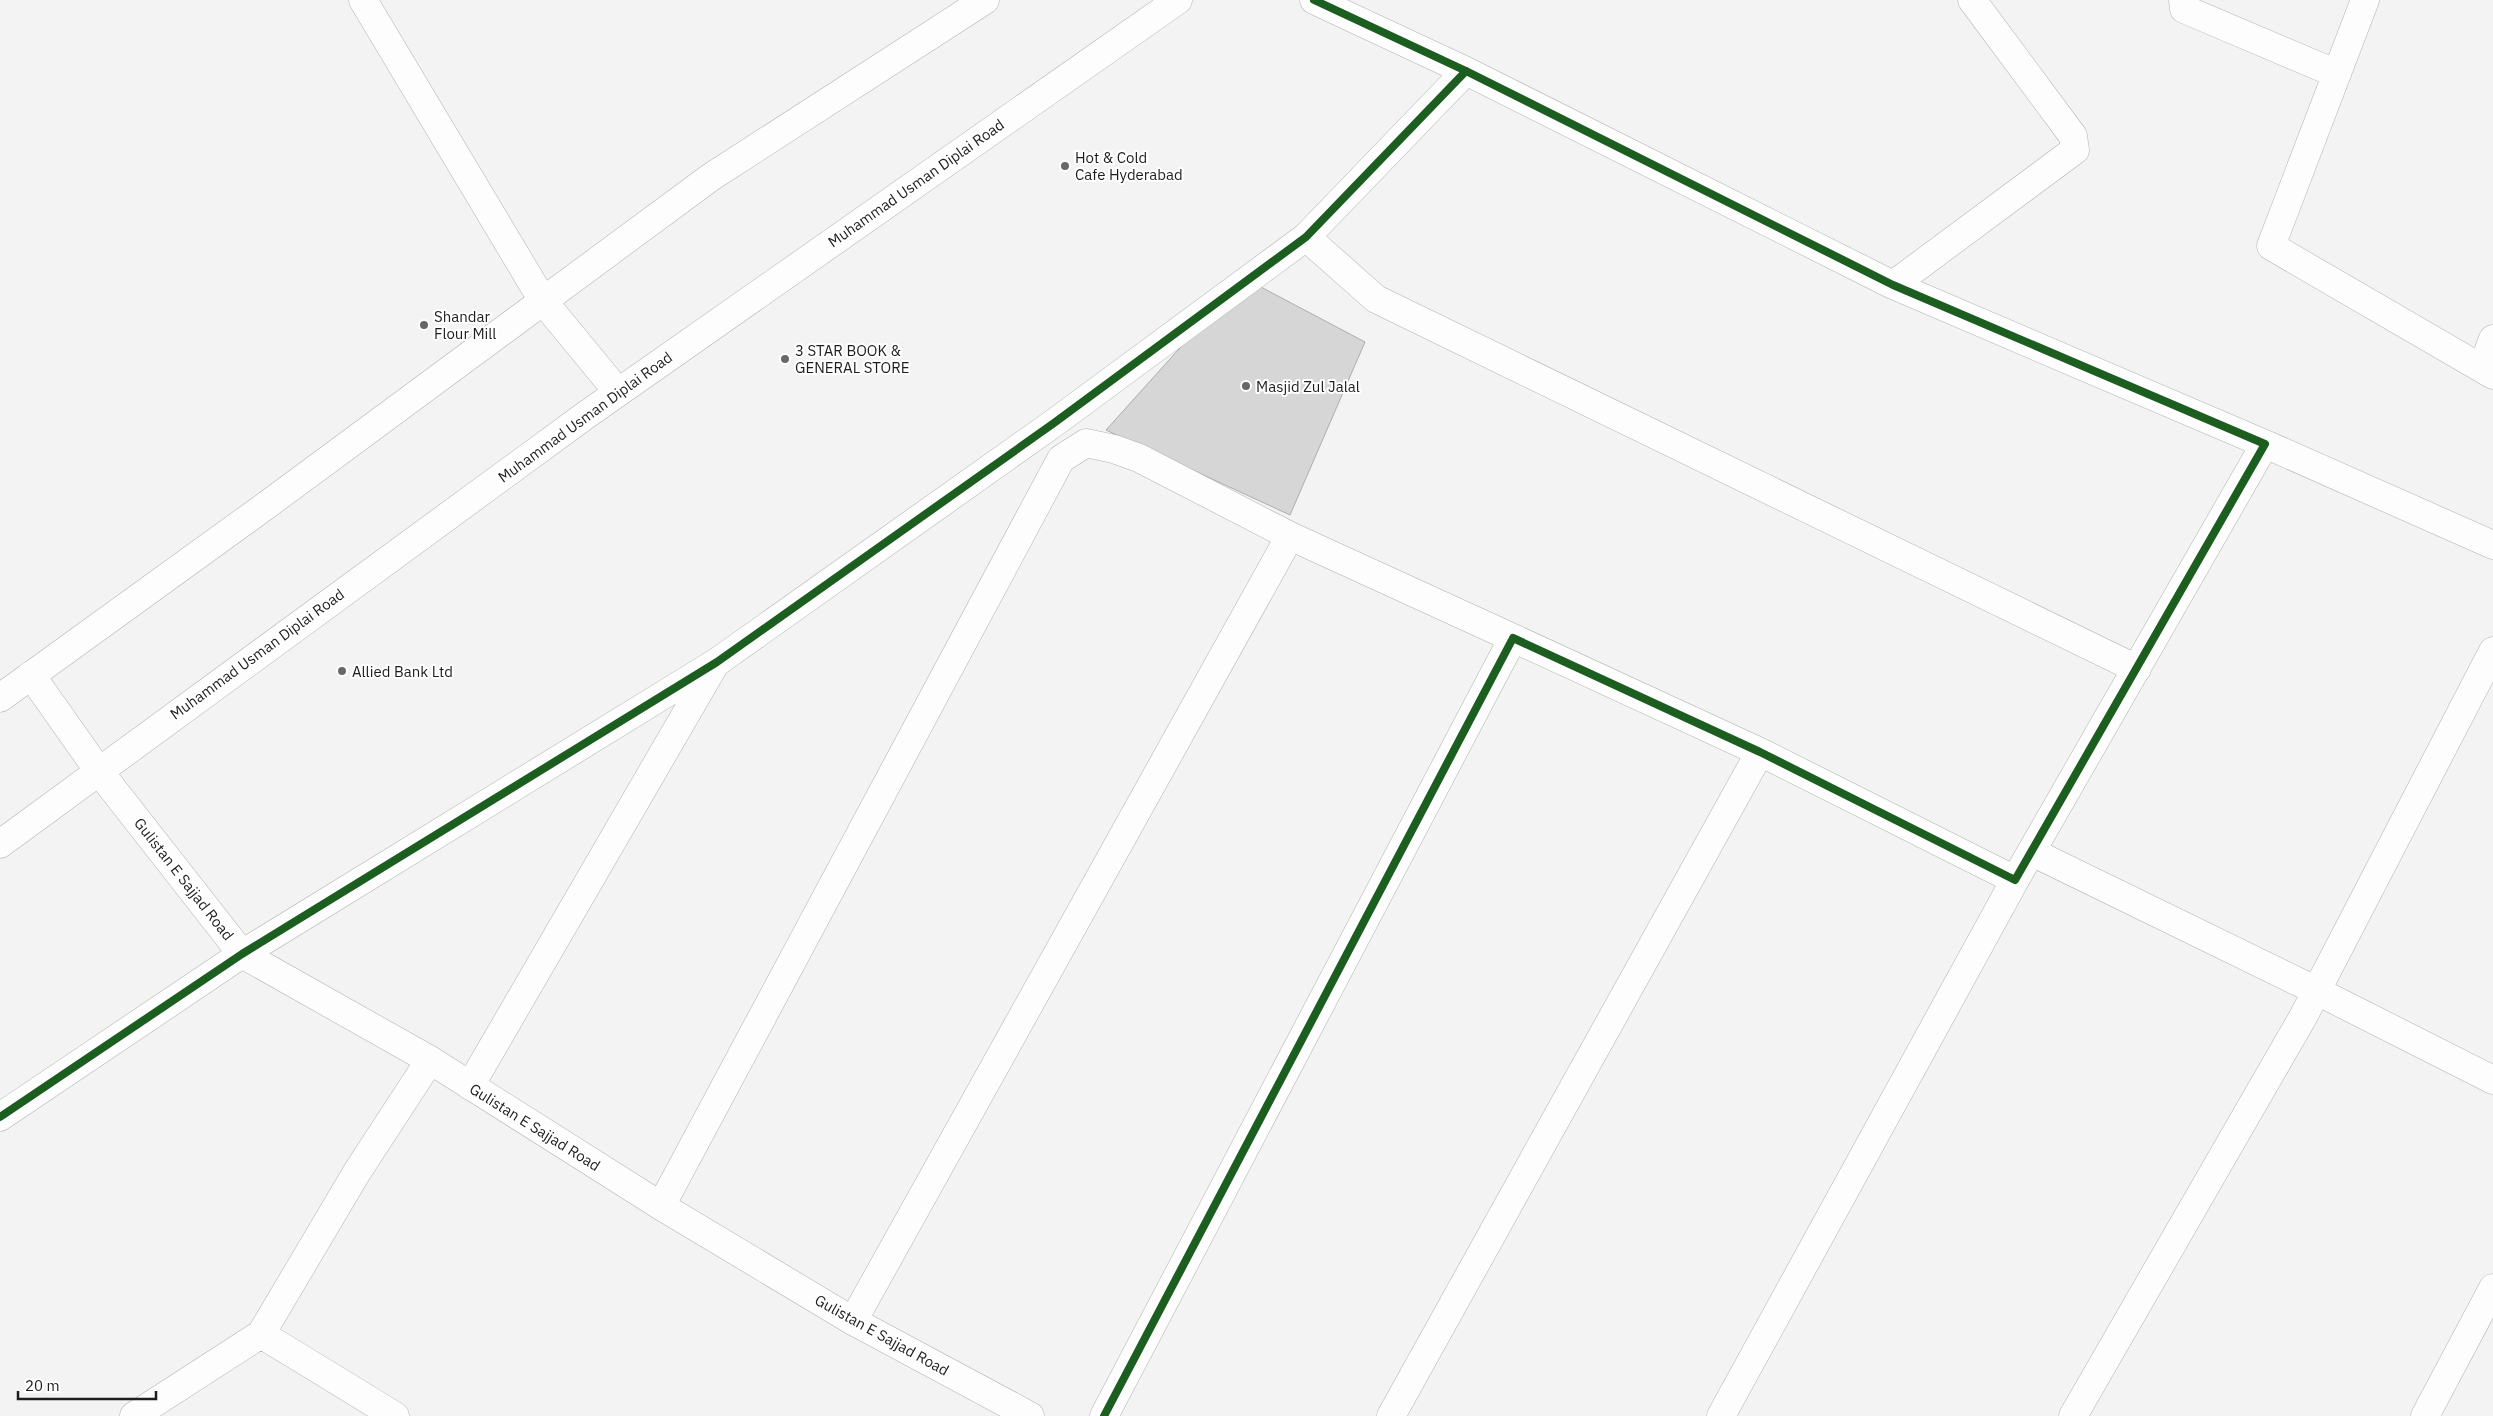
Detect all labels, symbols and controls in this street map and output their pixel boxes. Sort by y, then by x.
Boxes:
street label: Muhammad Usman Diplai Road [824,115,1008,251]
place label: Hot & Cold Cafe Hyderabad [1075,148,1183,184]
marker: Hot & Cold Cafe Hyderabad [1059,160,1071,172]
place label: Shandar Flour Mill [434,307,496,343]
marker: Shandar Flour Mill [418,319,430,331]
place label: 3 STAR BOOK & GENERAL STORE [795,341,910,377]
street label: Muhammad Usman Diplai Road [494,347,676,487]
marker: 3 STAR BOOK & GENERAL STORE [779,353,791,365]
place label: Masjid Zul Jalal [1256,377,1360,396]
marker: Masjid Zul Jalal [1240,380,1252,392]
street label: Muhammad Usman Diplai Road [166,584,348,724]
place label: Allied Bank Ltd [352,662,453,681]
marker: Allied Bank Ltd [336,665,348,677]
street label: Gulistan E Sajjad Road [130,814,238,944]
street label: Gulistan E Sajjad Road [466,1079,604,1175]
street label: Gulistan E Sajjad Road [812,1290,952,1380]
scale bar [18,1368,155,1400]
text: 20 m [25,1376,60,1395]

